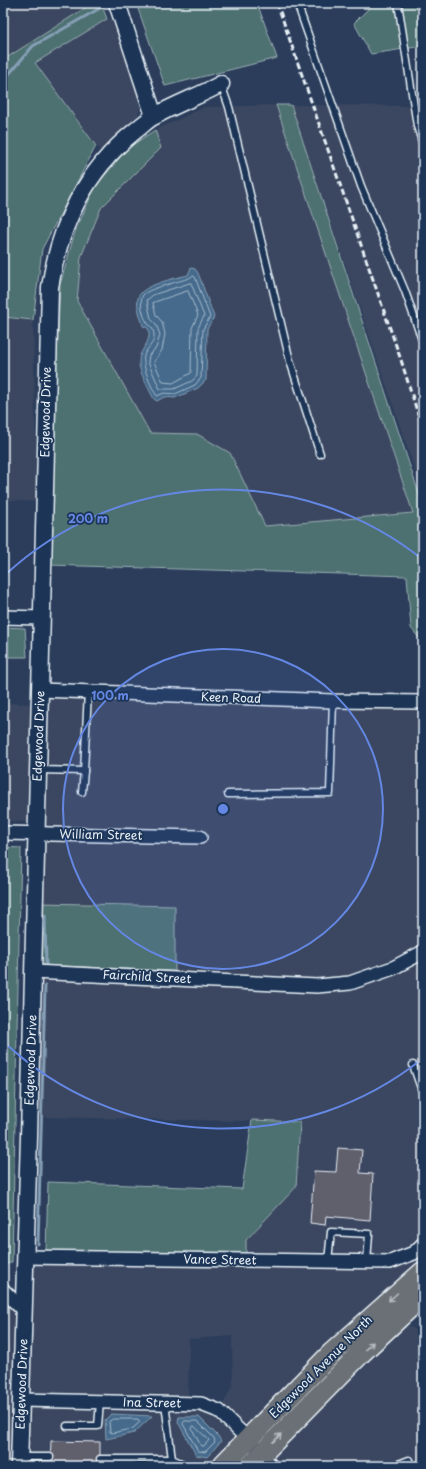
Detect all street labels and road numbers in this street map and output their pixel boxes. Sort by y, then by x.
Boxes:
street label: Edgewood Drive [35,367,55,457]
street label: Keen Road [201,687,261,707]
street label: Edgewood Drive [27,690,49,782]
street label: William Street [59,824,143,844]
street label: Fairchild Street [102,965,192,987]
street label: Edgewood Drive [19,1014,41,1106]
street label: Vance Street [183,1249,257,1269]
street label: Edgewood Avenue North [265,1311,376,1422]
street label: Edgewood Drive [10,1338,32,1430]
street label: Ina Street [123,1392,181,1412]

